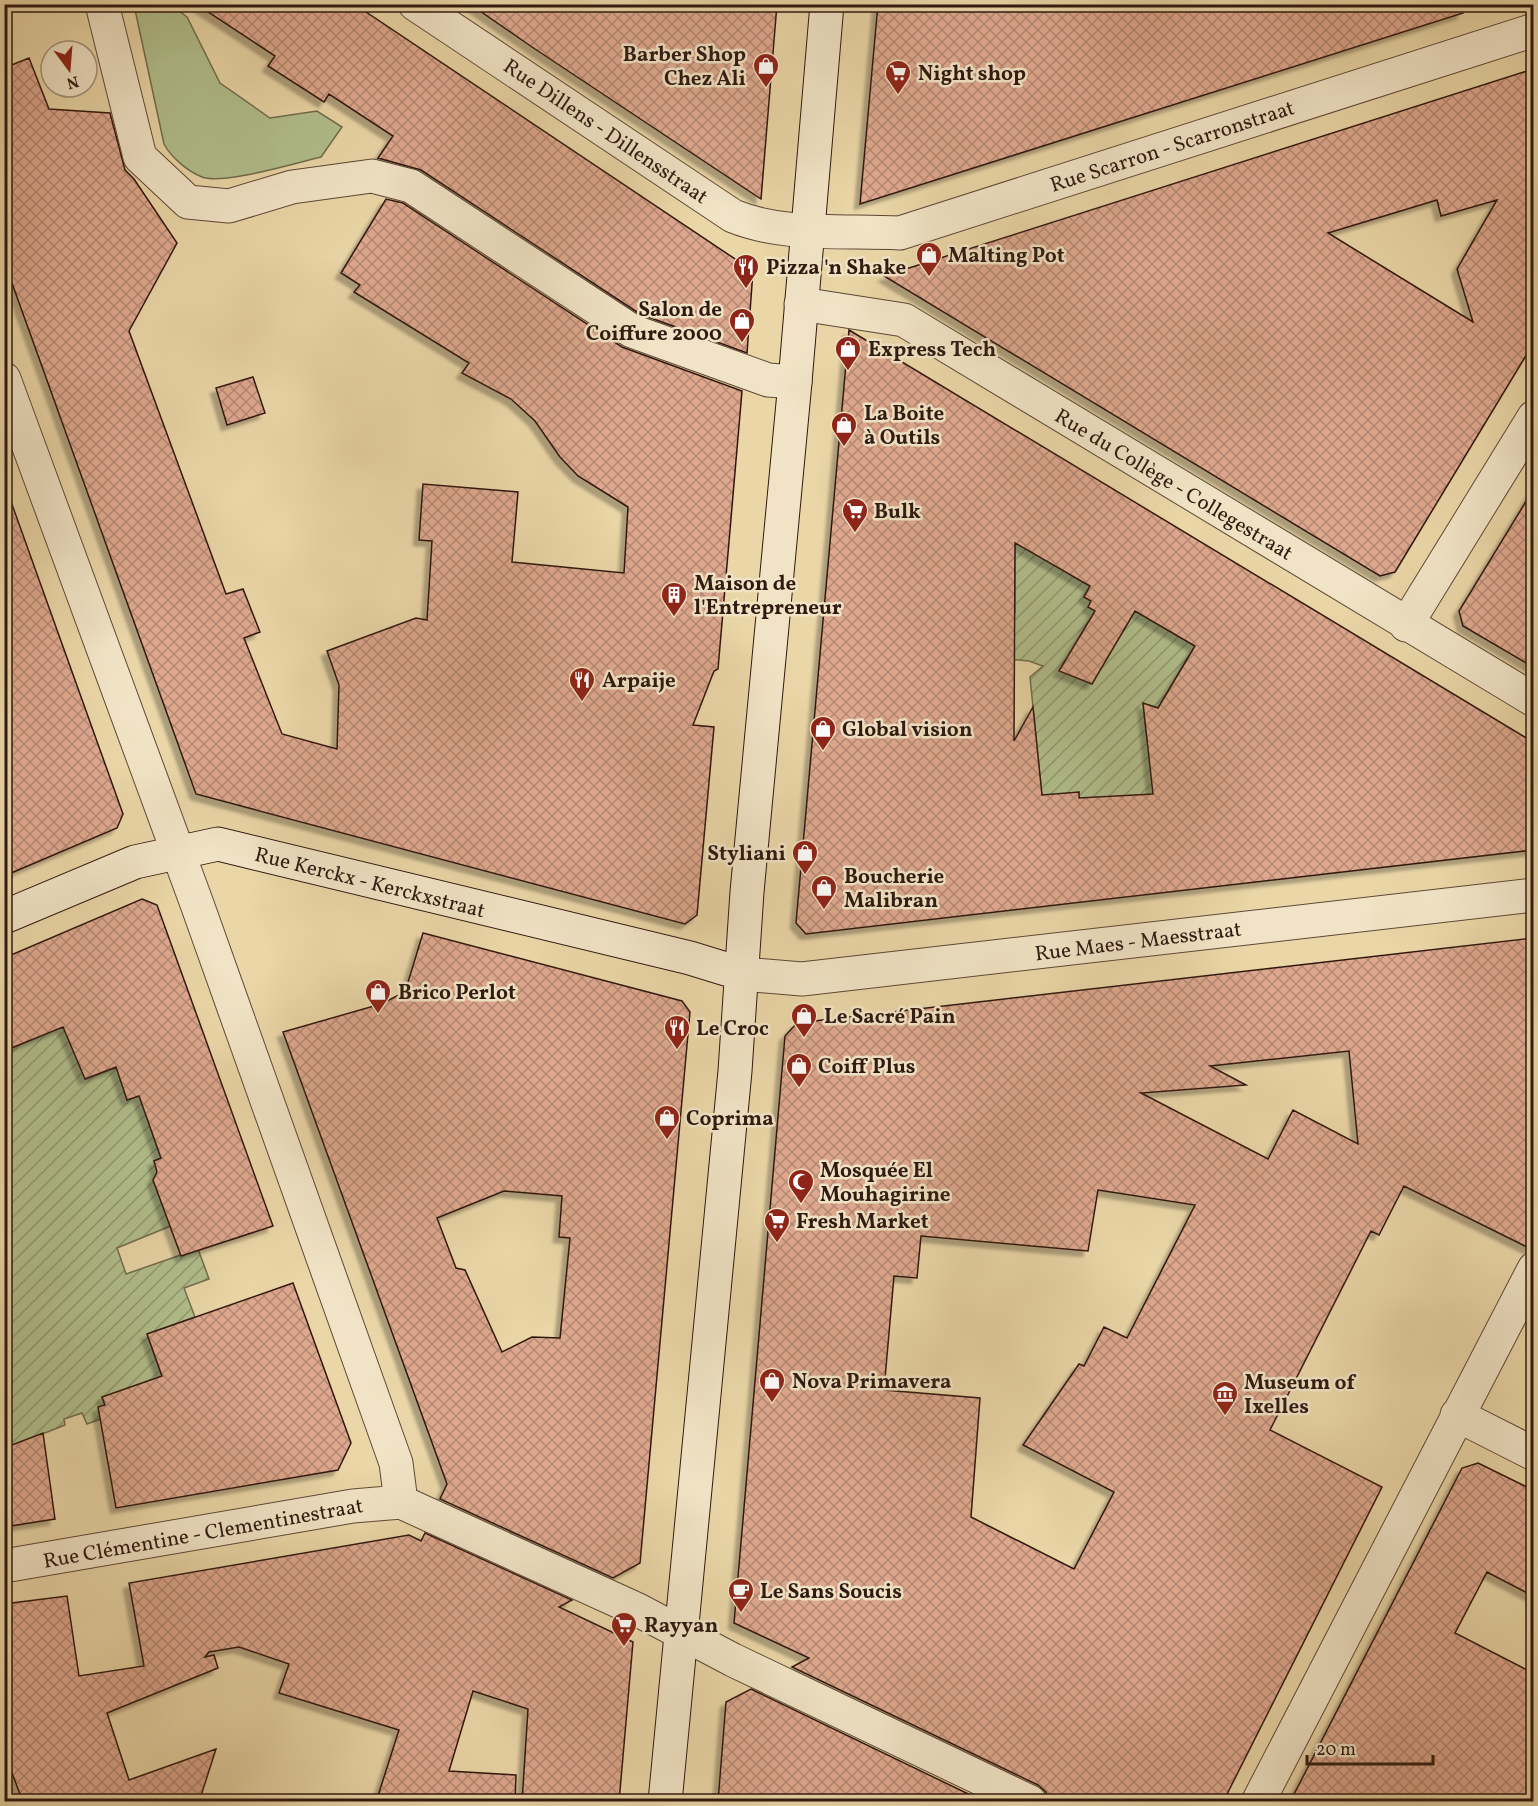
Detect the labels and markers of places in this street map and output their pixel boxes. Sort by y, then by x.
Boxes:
place label: Barber Shop Chez Ali [623,41,746,94]
shop icon: Barber Shop Chez Ali [751,51,781,89]
supermarket icon: Night shop [883,58,913,96]
place label: Night shop [918,60,1026,89]
shop icon: Malting Pot [914,240,944,278]
place label: Malting Pot [948,242,1065,271]
restaurant icon: Pizza 'n Shake [731,252,761,290]
place label: Pizza 'n Shake [766,254,906,283]
place label: Salon de Coiffure 2000 [586,296,722,349]
shop icon: Salon de Coiffure 2000 [727,306,757,344]
shop icon: Express Tech [833,334,863,372]
place label: Express Tech [868,336,996,365]
place label: La Boite à Outils [864,400,944,453]
shop icon: La Boite à Outils [829,410,859,448]
supermarket icon: Bulk [840,496,870,534]
place label: Bulk [874,498,921,527]
place label: Maison de l'Entrepreneur [694,570,842,623]
building icon: Maison de l'Entrepreneur [659,580,689,618]
restaurant icon: Arpaije [567,665,597,703]
place label: Arpaije [602,667,676,696]
shop icon: Global vision [808,714,838,752]
place label: Global vision [842,716,973,745]
shop icon: Styliani [790,838,820,876]
place label: Styliani [707,840,786,869]
place label: Boucherie Malibran [844,863,944,916]
shop icon: Boucherie Malibran [809,873,839,911]
shop icon: Brico Perlot [363,977,393,1015]
place label: Brico Perlot [398,979,516,1008]
shop icon: Le Sacré Pain [789,1001,819,1039]
place label: Le Sacré Pain [824,1003,956,1032]
restaurant icon: Le Croc [662,1013,692,1051]
place label: Le Croc [696,1015,769,1044]
shop icon: Coiff Plus [784,1051,814,1089]
place label: Coiff Plus [818,1053,915,1082]
shop icon: Coprima [652,1103,682,1141]
place label: Coprima [686,1105,774,1134]
place label: Mosquée El Mouhagirine [820,1157,950,1210]
mosque icon: Mosquée El Mouhagirine [786,1167,816,1205]
supermarket icon: Fresh Market [762,1206,792,1244]
place label: Fresh Market [796,1208,929,1237]
shop icon: Nova Primavera [757,1366,787,1404]
place label: Nova Primavera [792,1368,952,1397]
place label: Museum of Ixelles [1244,1369,1356,1422]
museum icon: Museum of Ixelles [1210,1379,1240,1417]
cafe icon: Le Sans Soucis [726,1576,756,1614]
place label: Le Sans Soucis [760,1578,902,1607]
supermarket icon: Rayyan [609,1610,639,1648]
place label: Rayyan [644,1612,718,1641]

